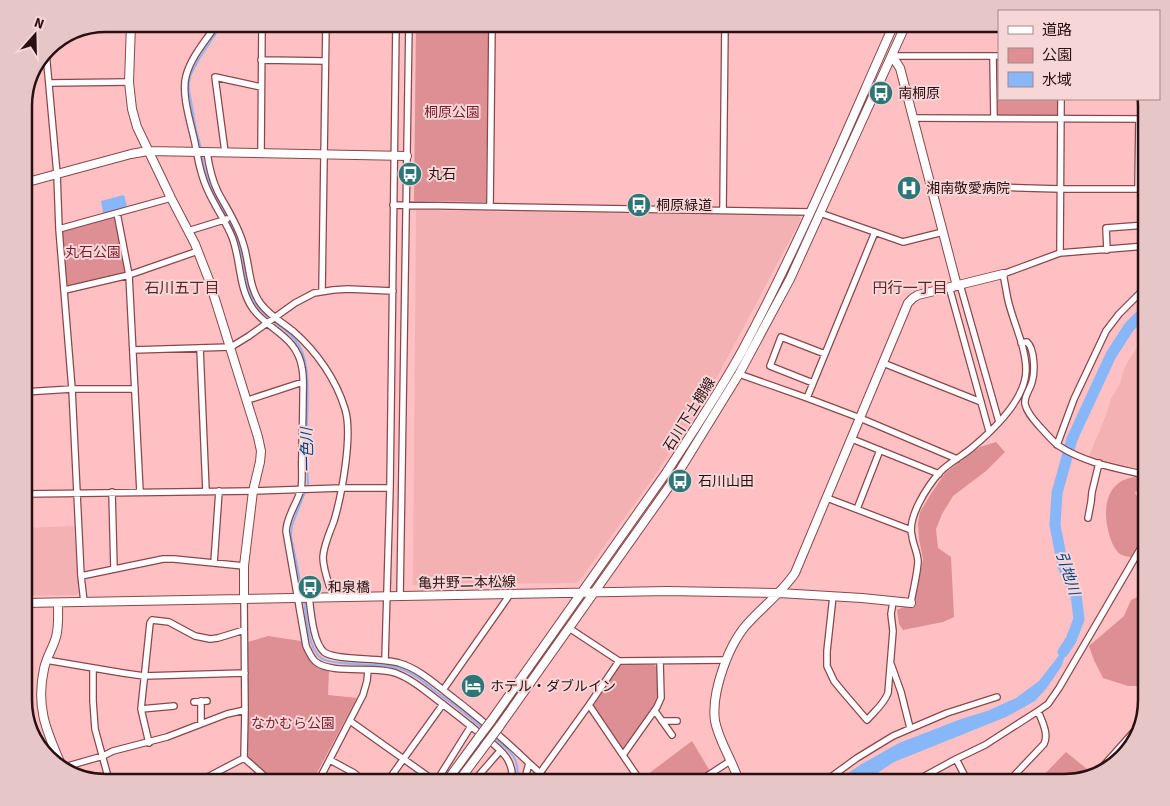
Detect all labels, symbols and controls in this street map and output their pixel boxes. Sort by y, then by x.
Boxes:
north arrow [10,10,60,60]
legend [998,10,1160,100]
text: N [31,13,47,35]
text: 道路 [1042,20,1072,41]
text: 公園 [1042,45,1072,66]
text: 水域 [1042,70,1072,91]
bus stop icon: 南桐原 [868,80,894,106]
place label: 南桐原 [898,84,940,104]
park label: 桐原公園 [424,103,480,123]
bus stop icon: 丸石 [397,161,423,187]
place label: 丸石 [428,165,456,185]
hospital icon: 湘南敬愛病院 [896,175,922,201]
place label: 湘南敬愛病院 [926,179,1010,199]
bus stop icon: 桐原緑道 [626,192,652,218]
place label: 桐原緑道 [656,196,712,216]
park label: 丸石公園 [65,243,121,263]
district label: 石川五丁目 [144,278,220,299]
district label: 円行一丁目 [872,278,948,299]
street label: 石川下土棚線 [659,374,721,455]
water label: 一色川 [297,425,318,473]
bus stop icon: 石川山田 [667,468,693,494]
place label: 石川山田 [698,472,754,492]
water label: 引地川 [1051,549,1085,600]
street label: 亀井野二本松線 [418,572,516,594]
bus stop icon: 和泉橋 [297,574,323,600]
place label: 和泉橋 [328,578,370,598]
hotel icon: ホテル・ダブルイン [460,673,486,699]
place label: ホテル・ダブルイン [490,677,616,697]
park label: なかむら公園 [251,714,335,734]

